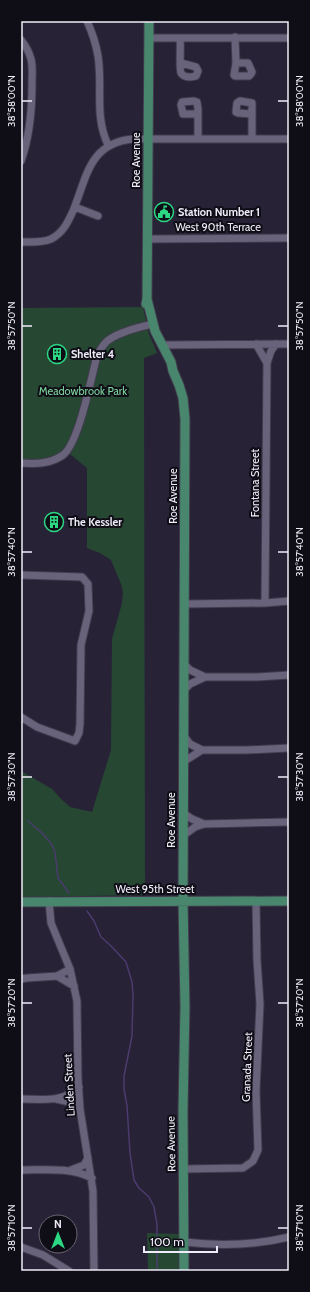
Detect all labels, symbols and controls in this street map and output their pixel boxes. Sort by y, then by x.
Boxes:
text: 38°58'00"N [5,75,18,127]
text: 38°58'00"N [293,75,306,127]
street label: Roe Avenue [129,132,143,188]
public building icon: Station Number 1 [153,201,175,223]
place label: Station Number 1 [178,205,260,219]
street label: West 90th Terrace [175,220,261,234]
text: 38°57'50"N [5,301,18,351]
text: 38°57'50"N [293,301,306,351]
building icon: Shelter 4 [46,343,68,365]
place label: Shelter 4 [71,347,114,361]
park label: Meadowbrook Park [39,384,127,398]
street label: Fontana Street [248,448,262,517]
street label: Roe Avenue [166,468,180,524]
building icon: The Kessler [43,511,65,533]
place label: The Kessler [68,515,122,529]
text: 38°57'40"N [5,527,18,577]
text: 38°57'40"N [293,527,306,577]
text: 38°57'30"N [5,752,18,802]
text: 38°57'30"N [293,752,306,802]
street label: Roe Avenue [164,792,178,848]
street label: West 95th Street [116,882,195,896]
text: 38°57'20"N [5,978,18,1028]
text: 38°57'20"N [293,978,306,1028]
street label: Granada Street [239,1032,255,1102]
street label: Linden Street [60,1053,78,1117]
street label: Roe Avenue [164,1116,178,1172]
text: 38°57'10"N [5,1204,18,1252]
text: 38°57'10"N [293,1204,306,1252]
north arrow [38,1214,78,1254]
text: N [54,1217,62,1231]
scale bar [144,1228,217,1254]
text: 100 m [150,1234,184,1249]

